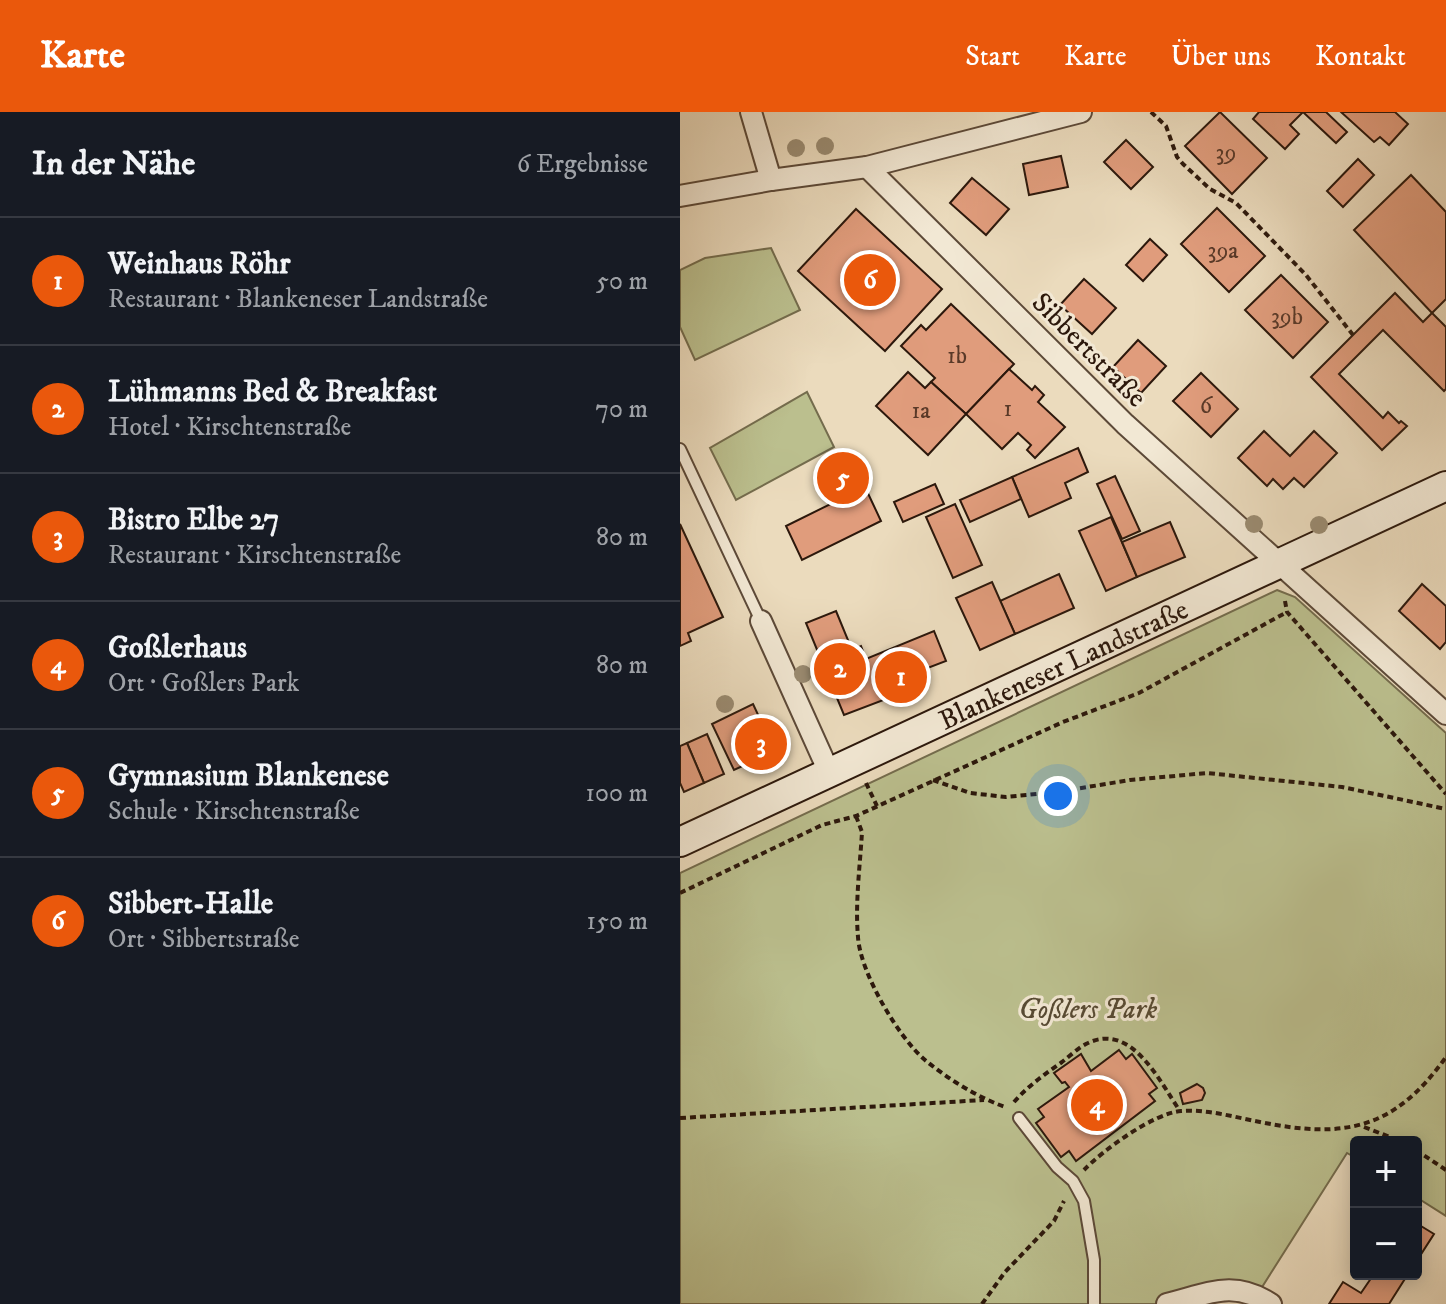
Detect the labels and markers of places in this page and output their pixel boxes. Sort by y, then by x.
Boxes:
pin: 6 [844,250,896,310]
pin: 5 [817,448,869,508]
pin: 2 [814,639,866,699]
pin: 1 [875,647,927,707]
pin: 3 [735,714,787,774]
pin: 4 [1071,1075,1123,1135]

